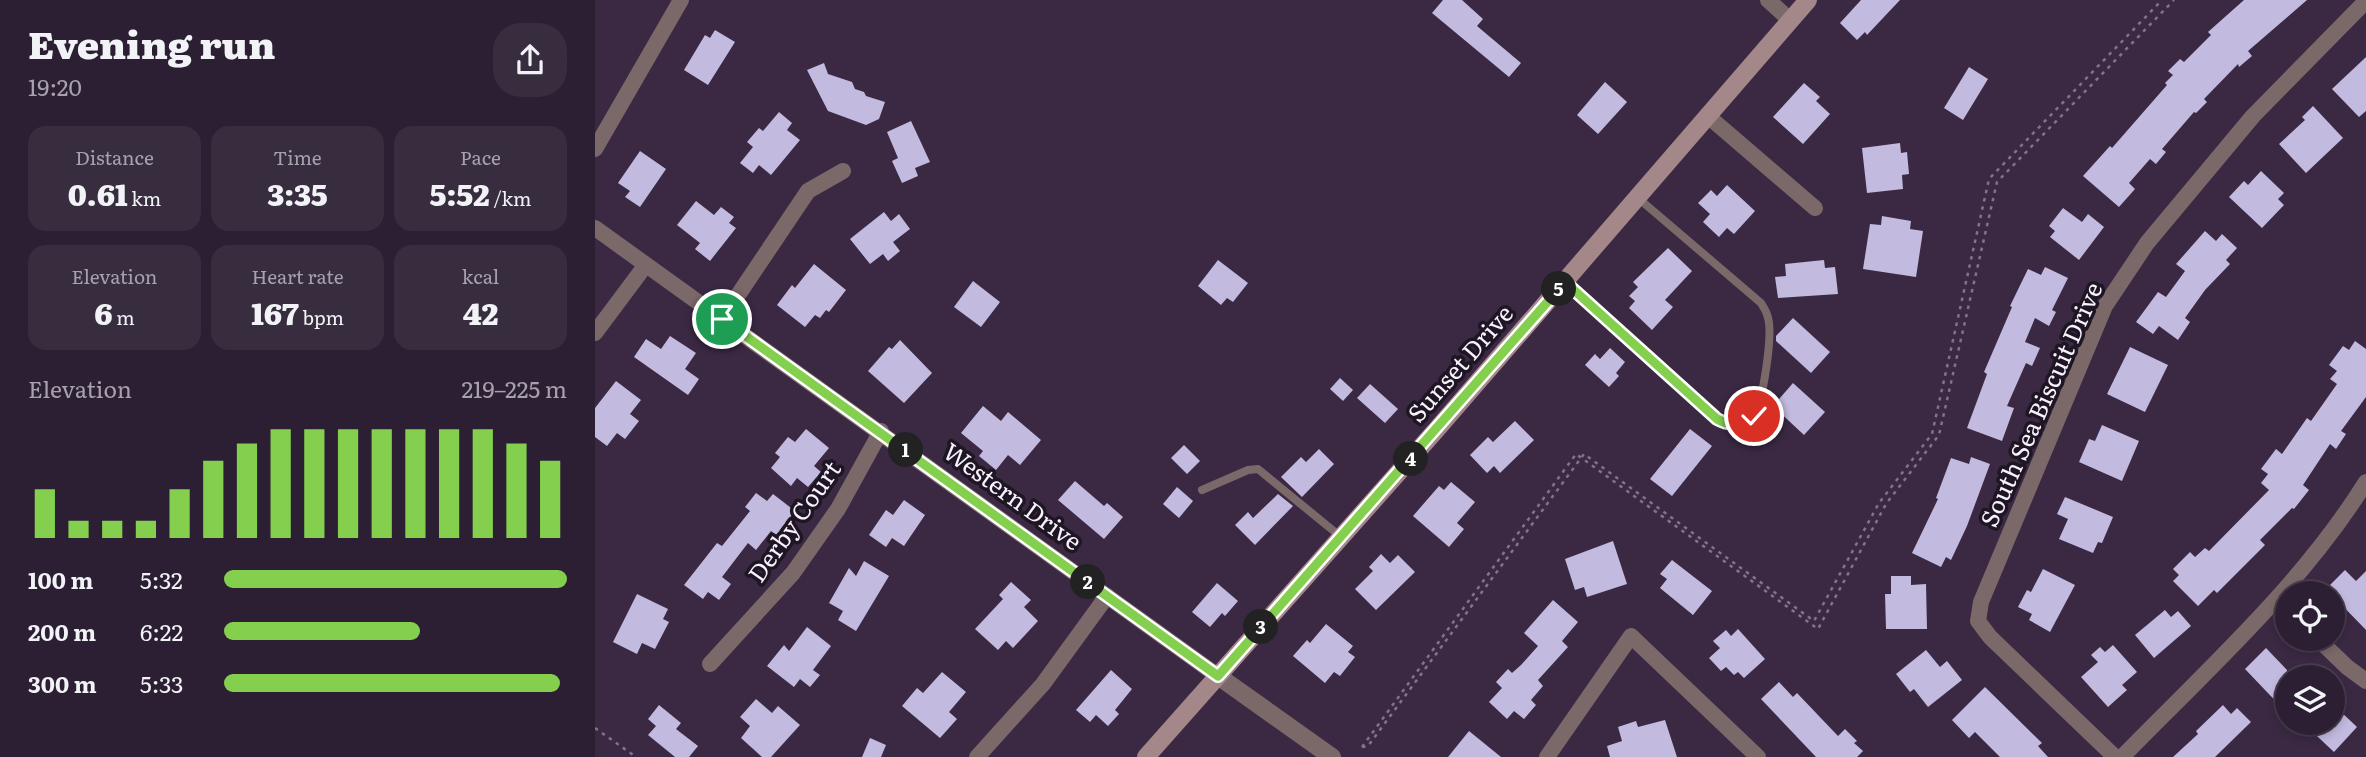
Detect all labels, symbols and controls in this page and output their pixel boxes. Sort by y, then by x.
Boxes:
text: Evening run [28,14,275,71]
button: share [493,23,567,97]
text: 19:20 [28,69,82,103]
text: Distance [75,143,154,171]
text: Time [273,143,322,171]
text: Pace [460,143,501,171]
text: 0.61 [68,171,128,215]
text: 3:35 [267,171,328,215]
text: 5:52 [430,171,490,215]
text: km [128,184,161,212]
text: /km [490,184,531,212]
text: Elevation [72,262,157,290]
text: Heart rate [251,262,344,290]
text: kcal [462,262,499,290]
pin: 5 [1541,272,1577,306]
text: 5 [1553,274,1564,302]
street label: South Sea Biscuit Drive [1970,276,2109,532]
pin [692,289,752,349]
text: 6 [94,290,113,334]
text: 167 [251,290,299,334]
text: 42 [463,290,498,334]
street label: Sunset Drive [1398,296,1520,429]
icon: arrive [703,300,741,338]
text: m [113,303,135,331]
text: bpm [299,303,344,331]
text: Elevation [28,371,132,405]
text: 219–225 m [461,371,567,405]
pin [1724,386,1784,446]
icon: check [1735,397,1773,435]
pin: 1 [889,433,923,468]
street label: Western Drive [937,433,1090,557]
text: 1 [902,435,909,463]
pin: 4 [1393,442,1429,476]
text: 4 [1405,444,1416,472]
street label: Derby Court [738,452,848,588]
text: 100 m [28,562,93,596]
text: 5:32 [140,562,183,596]
pin: 2 [1071,564,1105,600]
text: 2 [1082,567,1093,595]
map controls [2275,581,2345,735]
button: locate [2275,581,2345,651]
pin: 3 [1243,610,1279,644]
text: 3 [1255,612,1266,640]
text: 200 m [28,614,96,648]
text: 6:22 [140,614,183,648]
button: layers [2275,665,2345,735]
text: 300 m [28,666,97,700]
text: 5:33 [140,666,183,700]

